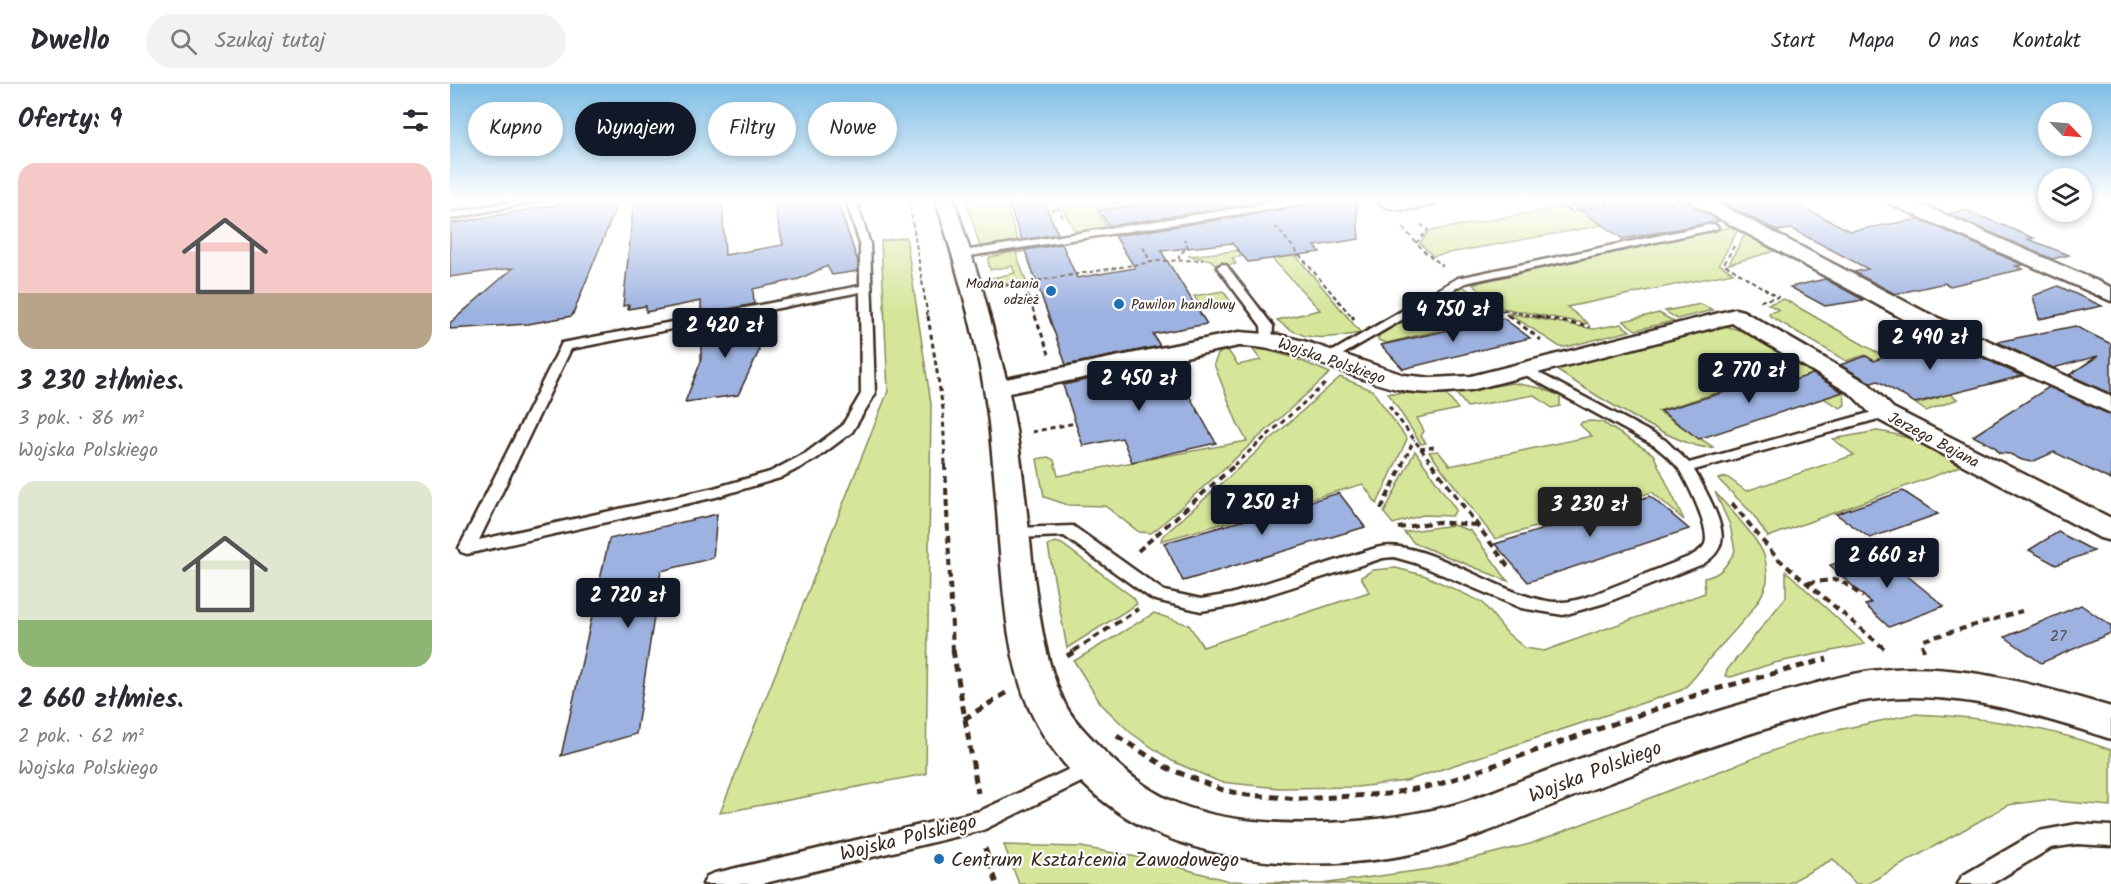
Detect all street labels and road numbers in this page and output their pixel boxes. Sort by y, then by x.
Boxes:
street label: Wojska Polskiego [1274,331,1389,391]
street label: Jerzego Bajana [1883,406,1984,475]
street label: Wojska Polskiego [1525,733,1667,813]
street label: Wojska Polskiego [837,806,980,871]

